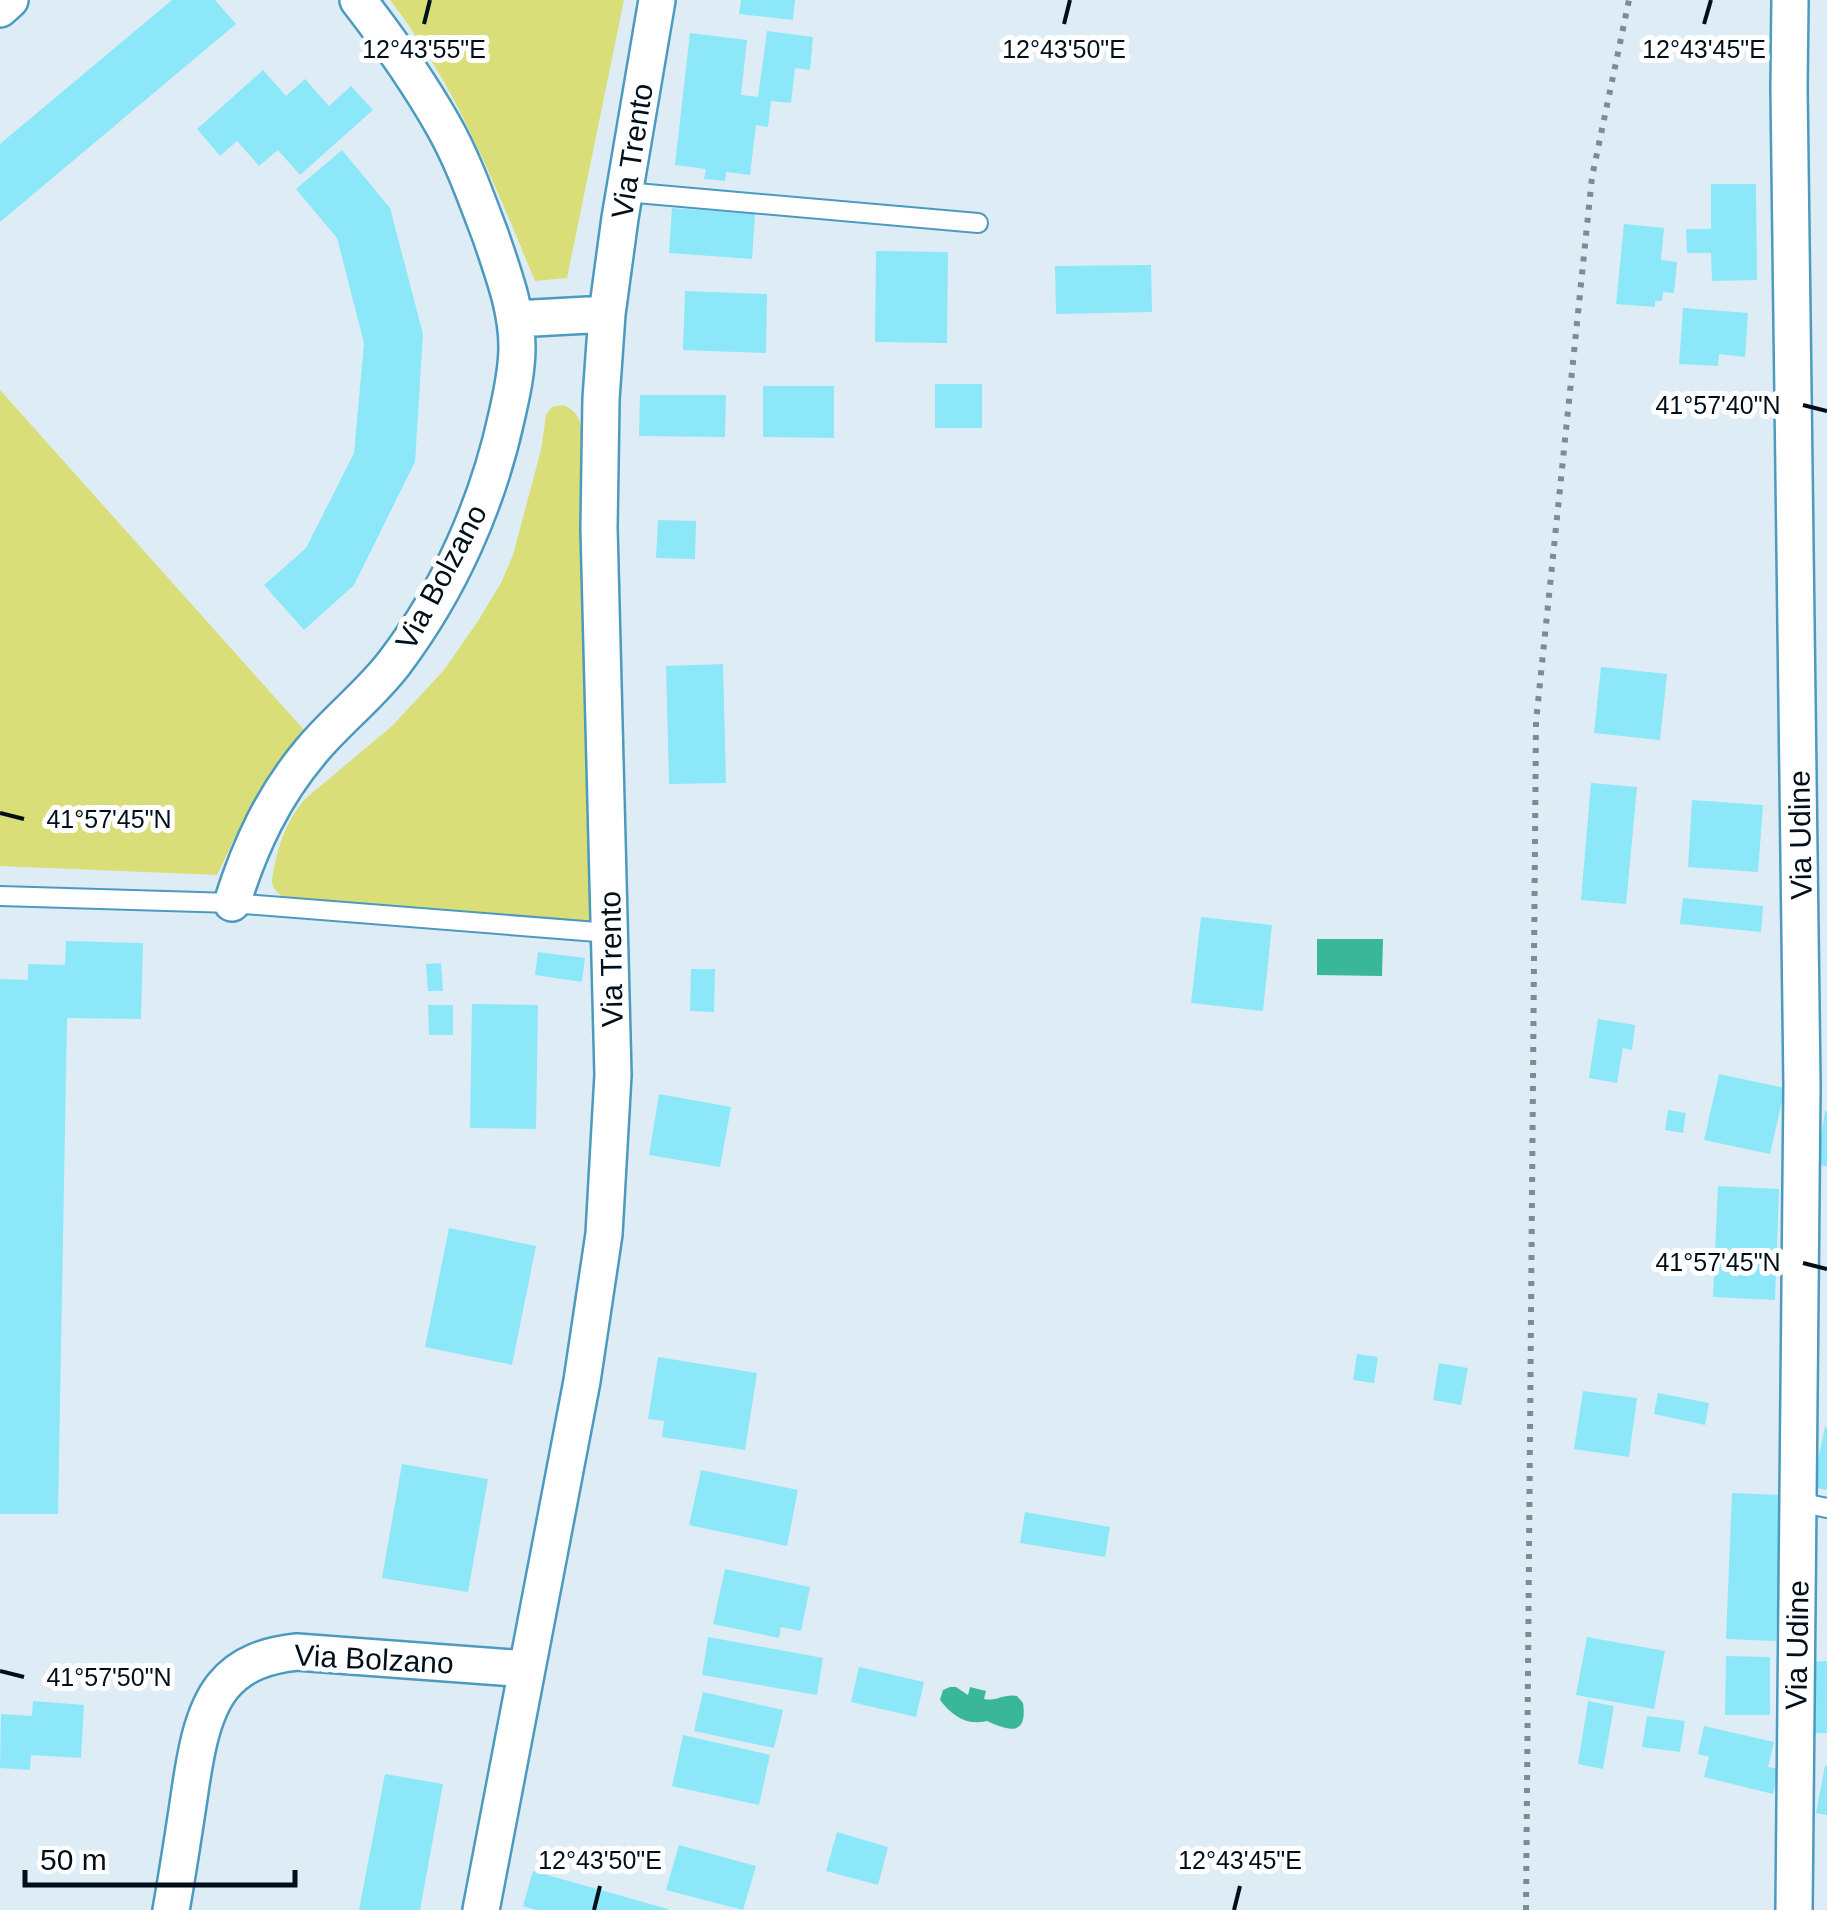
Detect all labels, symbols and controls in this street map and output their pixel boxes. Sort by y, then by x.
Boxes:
text: 12°43'55"E [362,35,486,63]
text: 12°43'50"E [1002,35,1126,63]
text: 12°43'45"E [1642,35,1766,63]
street label: Via Trento [605,81,659,221]
text: 41°57'40"N [1655,391,1781,419]
street label: Via Bolzano [389,499,493,655]
street label: Via Udine [1782,770,1818,900]
text: 41°57'45"N [46,805,172,833]
street label: Via Trento [593,891,629,1027]
text: 41°57'45"N [1655,1248,1781,1276]
street label: Via Udine [1779,1580,1815,1710]
street label: Via Bolzano [293,1638,455,1680]
text: 41°57'50"N [46,1663,172,1691]
scale bar [25,1825,295,1887]
text: 50 m [40,1843,107,1876]
text: 12°43'50"E [538,1846,662,1874]
text: 12°43'45"E [1178,1846,1302,1874]

